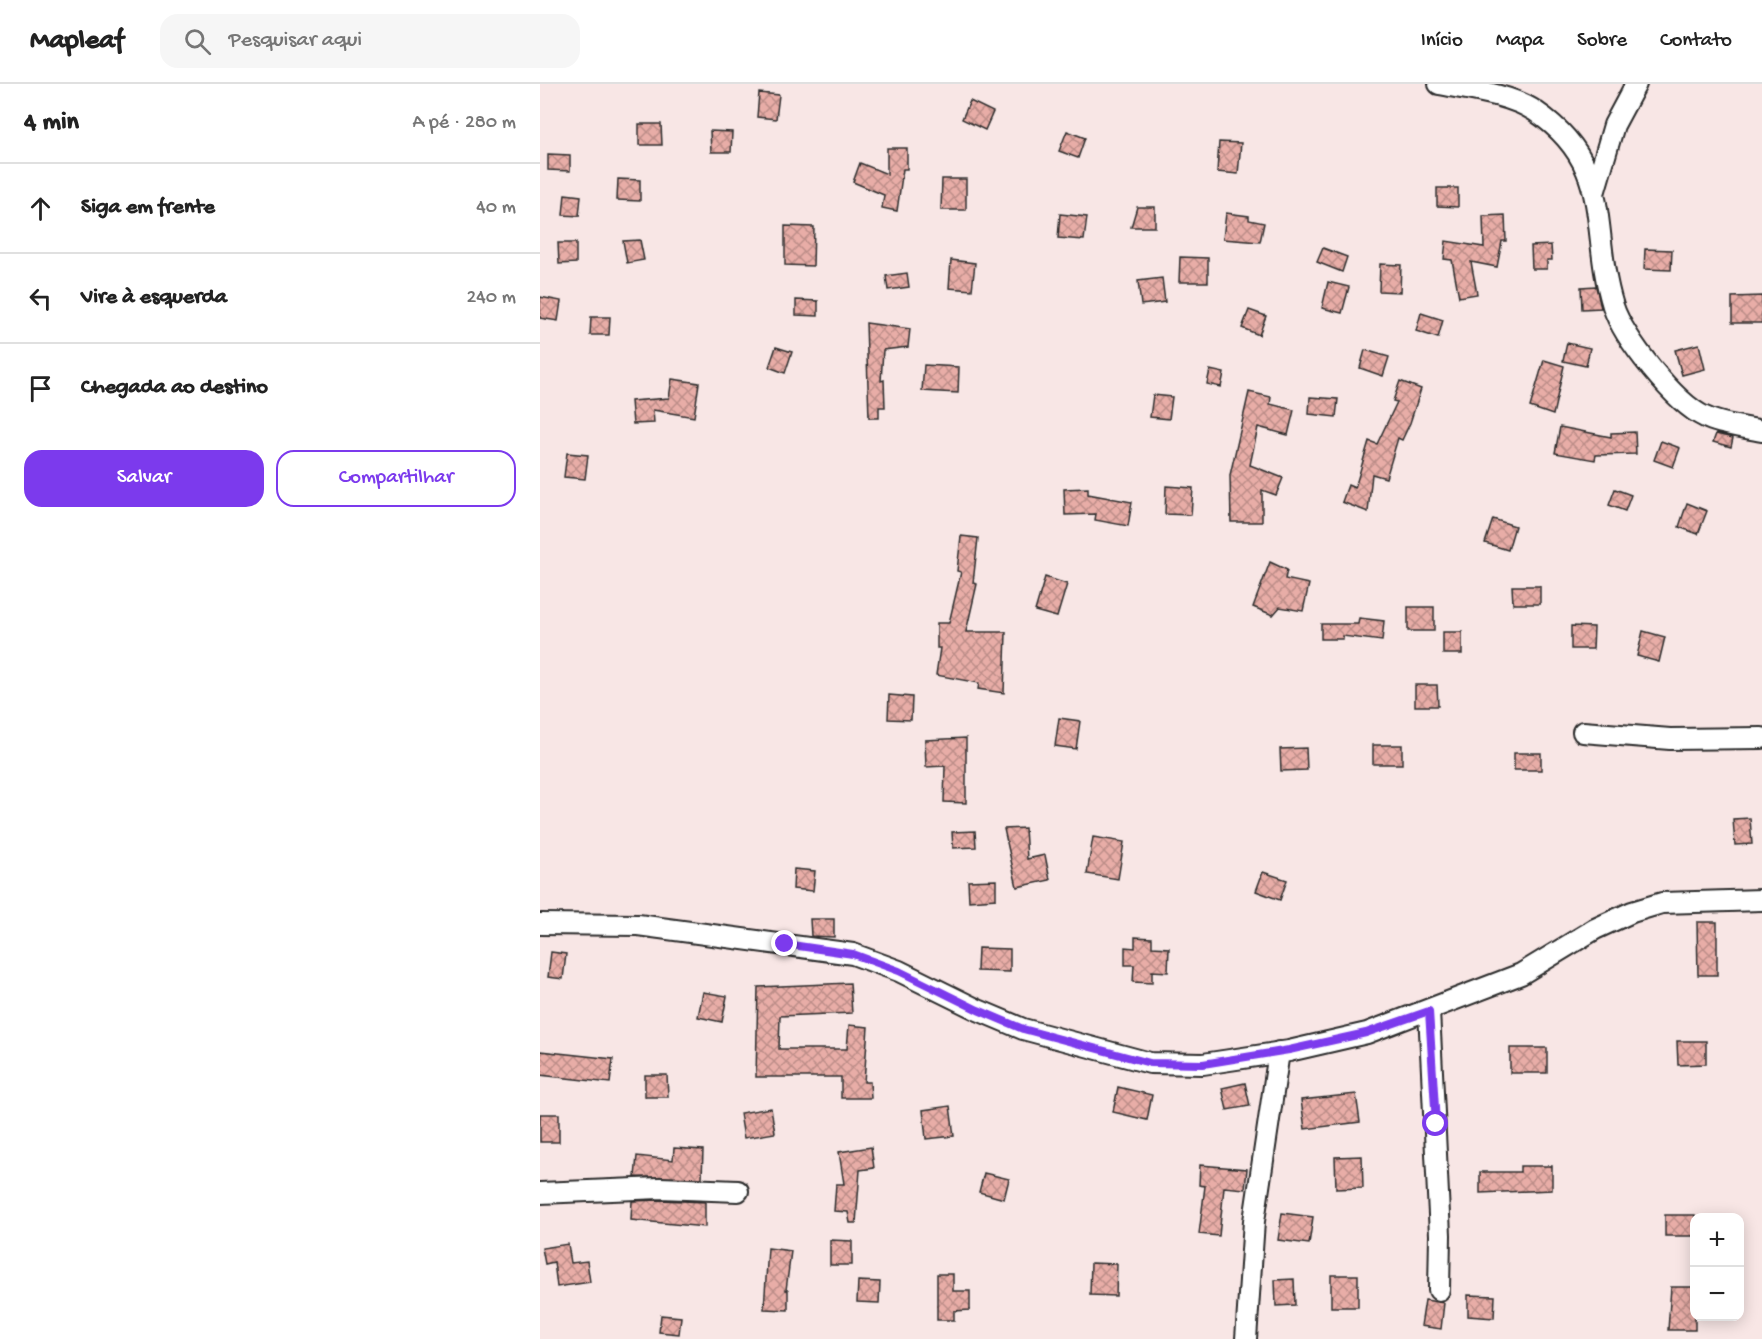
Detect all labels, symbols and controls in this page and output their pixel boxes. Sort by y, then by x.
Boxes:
search box [160,14,580,68]
text: Mapleaf [30,25,124,58]
icon: search [181,25,214,58]
text: Pesquisar aqui [229,28,362,54]
text: Início [1421,29,1463,54]
text: Mapa [1496,29,1544,54]
text: Sobre [1577,29,1627,54]
text: Contato [1660,29,1732,54]
text: 4 min [24,108,79,139]
text: A pé · 280 m [412,112,516,135]
icon: ahead [24,192,57,225]
text: Siga em frente [81,195,215,221]
text: 40 m [476,197,516,220]
icon: left [24,282,57,315]
text: Vire à esquerda [81,285,227,311]
text: 240 m [466,287,516,310]
icon: arrive [24,372,57,405]
text: Chegada ao destino [81,375,268,401]
button: Salvar [24,450,264,507]
button: Compartilhar [276,450,516,507]
route end [771,930,797,956]
route start [1422,1110,1448,1136]
map controls [1690,1213,1744,1321]
button: + [1690,1213,1744,1267]
button: − [1690,1267,1744,1321]

